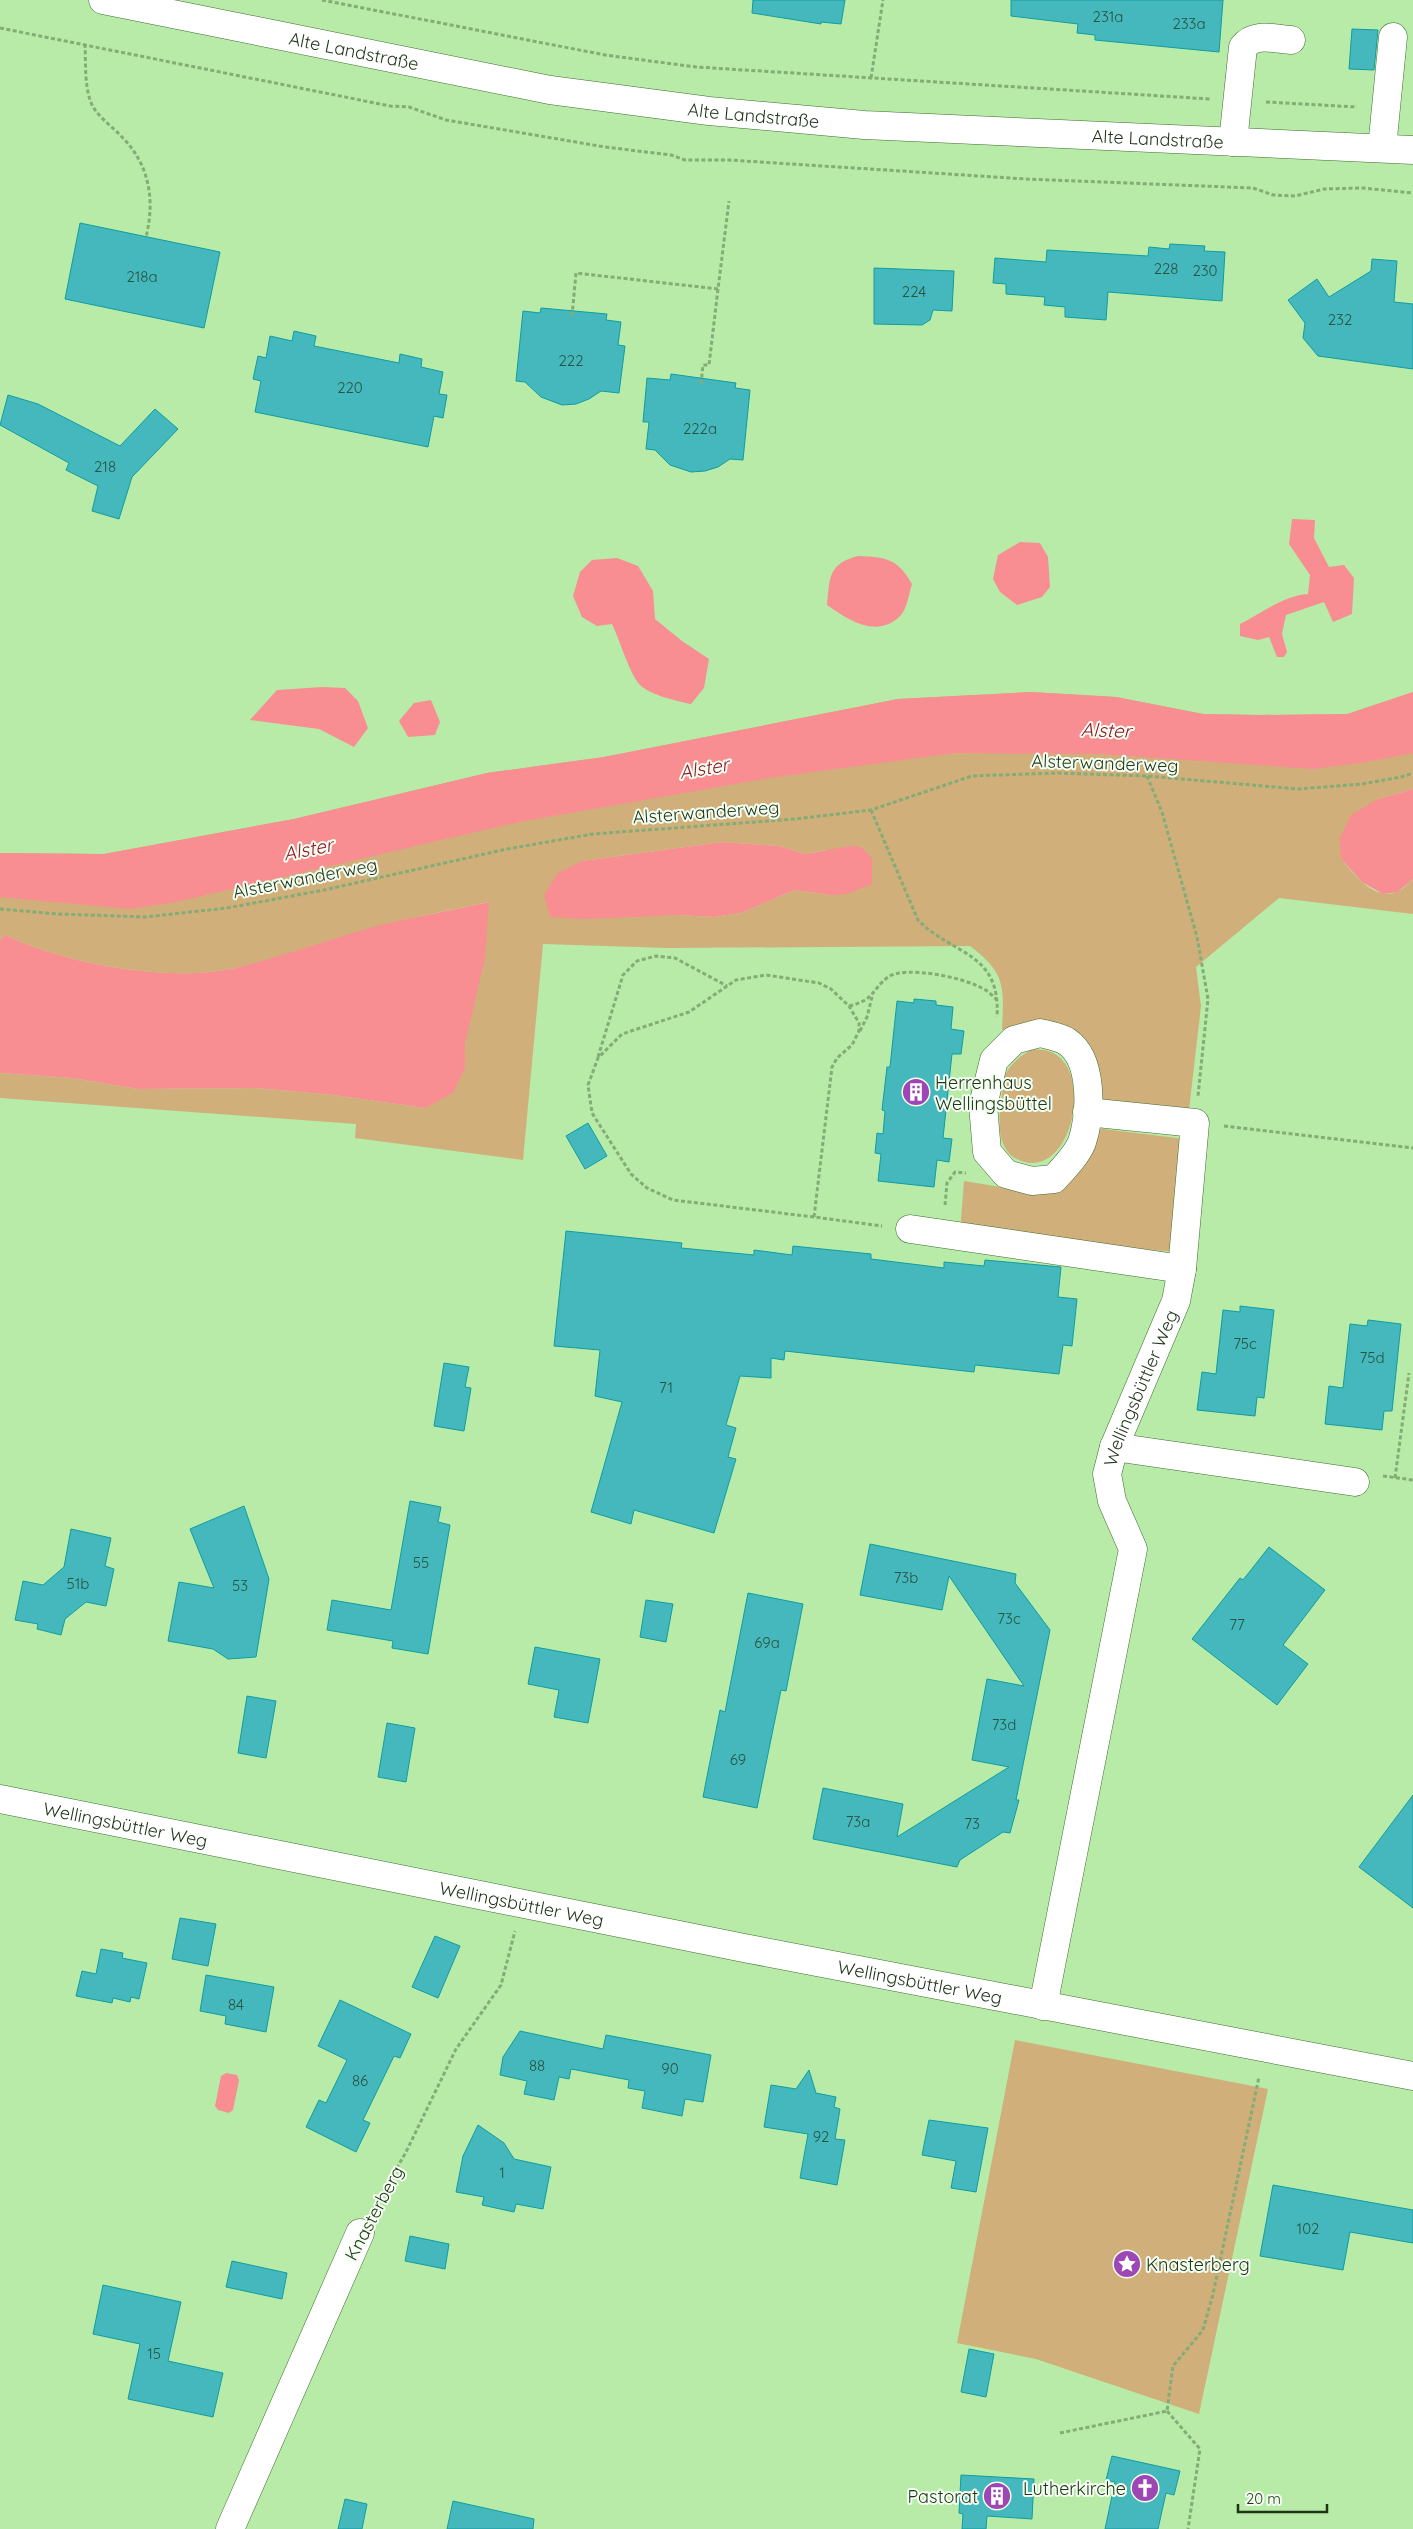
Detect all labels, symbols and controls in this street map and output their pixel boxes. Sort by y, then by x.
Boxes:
house number: 231a [1093,7,1123,26]
house number: 233a [1172,14,1206,33]
street label: Alte Landstraße [287,26,421,75]
street label: Alte Landstraße [686,97,820,132]
street label: Alte Landstraße [1091,124,1224,153]
house number: 228 [1154,259,1178,278]
house number: 230 [1192,261,1218,280]
house number: 218a [126,267,158,286]
house number: 224 [902,282,926,301]
house number: 232 [1328,310,1352,329]
house number: 222 [559,351,583,370]
house number: 220 [337,378,363,397]
house number: 222a [683,419,717,438]
house number: 218 [94,457,116,476]
water label: Alster [1081,717,1134,743]
street label: Alsterwanderweg [1031,749,1179,777]
water label: Alster [677,751,733,784]
street label: Alsterwanderweg [632,795,780,829]
water label: Alster [281,832,337,866]
street label: Alsterwanderweg [231,853,379,903]
place label: Herrenhaus Wellingsbüttel [935,1071,1052,1115]
building icon: Herrenhaus Wellingsbüttel [901,1077,931,1107]
street label: Wellingsbüttler Weg [1098,1306,1182,1468]
house number: 75c [1233,1334,1257,1353]
house number: 75d [1360,1348,1384,1367]
house number: 71 [659,1378,673,1397]
house number: 55 [413,1553,429,1572]
house number: 73b [894,1568,918,1587]
house number: 51b [67,1574,89,1593]
house number: 53 [232,1576,248,1595]
house number: 73c [997,1609,1021,1628]
house number: 77 [1229,1615,1245,1634]
house number: 69a [754,1633,780,1652]
house number: 73d [992,1715,1016,1734]
house number: 69 [730,1750,746,1769]
street label: Wellingsbüttler Weg [41,1796,210,1852]
house number: 73a [846,1812,870,1831]
house number: 73 [964,1814,980,1833]
street label: Wellingsbüttler Weg [437,1876,606,1931]
street label: Wellingsbüttler Weg [836,1955,1004,2009]
house number: 84 [228,1995,244,2014]
house number: 88 [529,2056,545,2075]
house number: 90 [661,2059,679,2078]
house number: 86 [352,2071,368,2090]
house number: 92 [813,2127,829,2146]
street label: Knasterberg [339,2162,409,2264]
house number: 1 [499,2163,505,2182]
house number: 102 [1297,2219,1319,2238]
place icon: Knasterberg [1112,2249,1142,2279]
place label: Knasterberg [1146,2253,1250,2276]
house number: 15 [147,2344,161,2363]
church icon: Lutherkirche [1130,2473,1160,2503]
place label: Lutherkirche [1023,2477,1126,2500]
building icon: Pastorat [982,2481,1012,2511]
scale bar [1238,2482,1327,2514]
place label: Pastorat [907,2485,978,2508]
text: 20 m [1246,2489,1281,2508]

